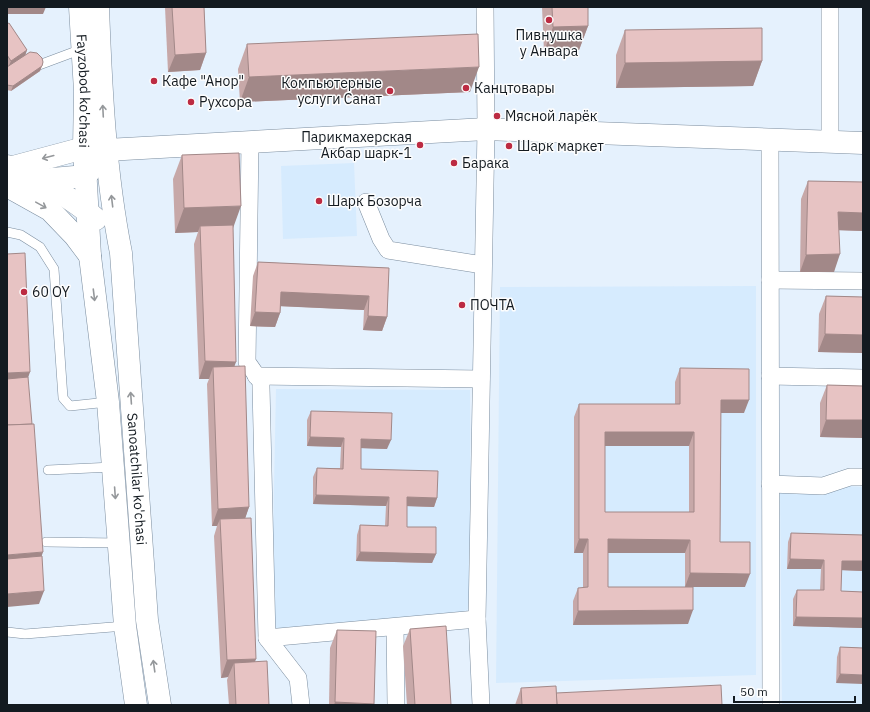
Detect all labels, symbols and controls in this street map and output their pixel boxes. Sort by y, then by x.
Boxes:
marker: Пивнушка у Анвара [544,15,554,25]
place label: Пивнушка у Анвара [515,26,583,60]
street label: Fayzobod ko'chasi [73,33,94,148]
place label: Кафе "Анор" [162,72,244,90]
place label: Компьютерные услуги Санат [281,74,382,108]
marker: Кафе "Анор" [149,76,159,86]
place label: Канцтовары [474,79,555,97]
marker: Канцтовары [461,83,471,93]
marker: Компьютерные услуги Санат [385,86,395,96]
place label: Рухсора [199,93,253,111]
marker: Рухсора [186,97,196,107]
one-way arrow [100,105,107,118]
place label: Мясной ларёк [505,107,598,125]
marker: Мясной ларёк [492,111,502,121]
place label: Парикмахерская Акбар шарк-1 [301,128,412,162]
place label: Шарк маркет [517,137,604,155]
marker: Парикмахерская Акбар шарк-1 [415,140,425,150]
marker: Шарк маркет [504,141,514,151]
one-way arrow [42,154,55,161]
place label: Барака [462,154,510,172]
marker: Барака [449,158,459,168]
place label: Шарк Бозорча [327,192,422,210]
one-way arrow [108,195,116,208]
marker: Шарк Бозорча [314,196,324,206]
one-way arrow [35,202,47,209]
place label: 60 OY [32,283,71,301]
marker: 60 OY [19,287,29,297]
one-way arrow [90,288,98,301]
place label: ПОЧТА [470,296,515,314]
marker: ПОЧТА [457,300,467,310]
one-way arrow [127,392,134,405]
street label: Sanoatchilar ko'chasi [123,412,151,546]
one-way arrow [111,486,118,499]
one-way arrow [150,660,158,673]
scale bar [734,678,855,704]
text: 50 m [740,684,768,699]

